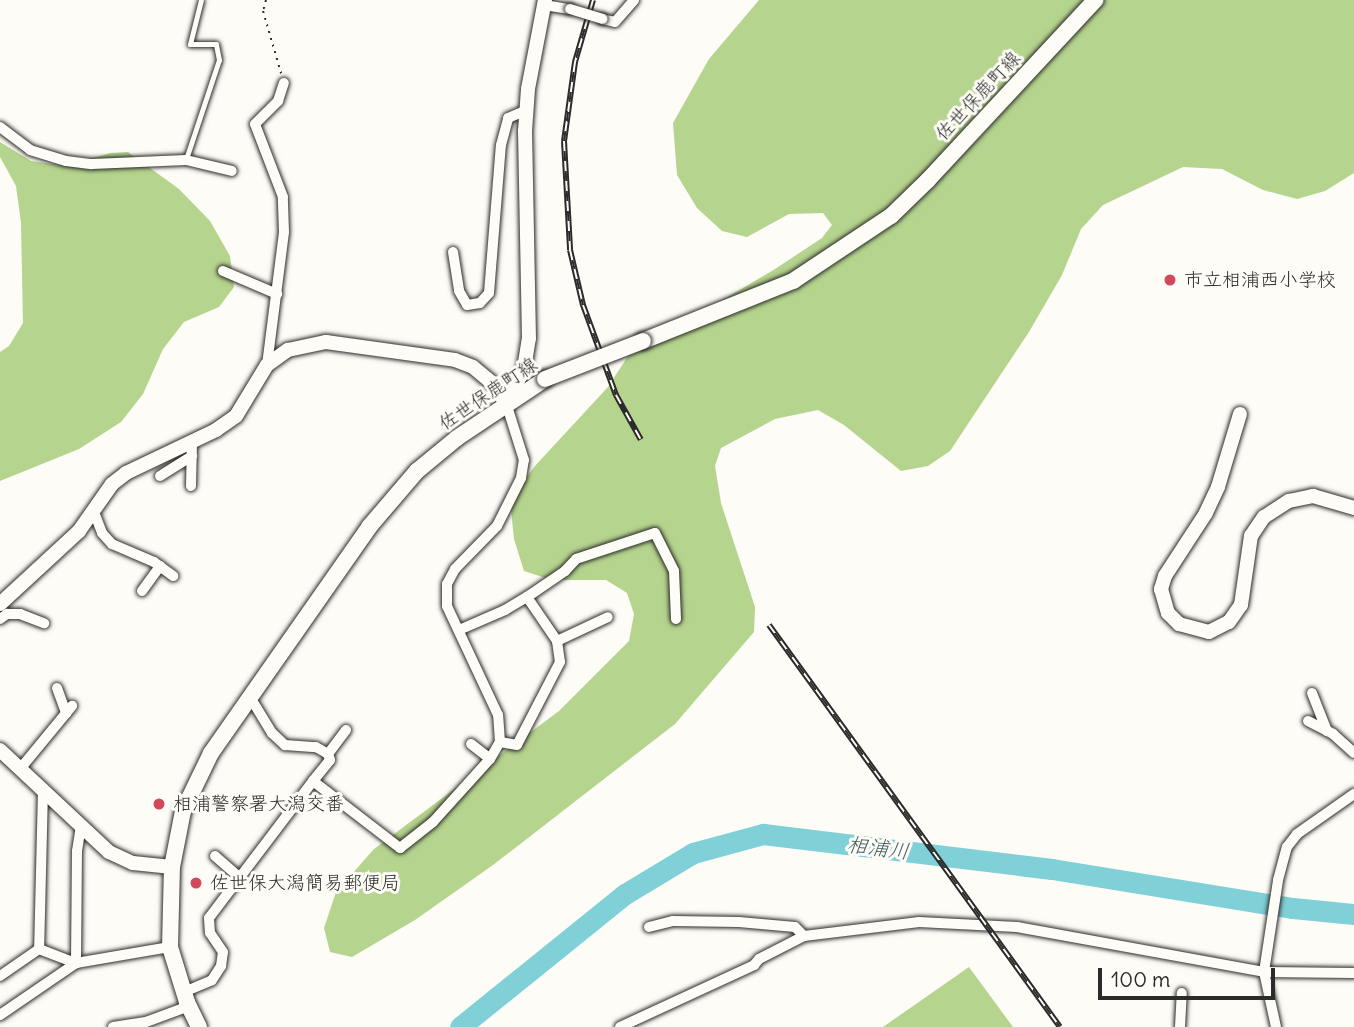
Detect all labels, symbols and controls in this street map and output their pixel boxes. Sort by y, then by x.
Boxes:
street label: 佐世保鹿町線 [931,47,1025,145]
place label: 市立相浦西小学校 [1184,269,1336,291]
marker: 市立相浦西小学校 [1162,272,1178,288]
street label: 佐世保鹿町線 [434,353,542,435]
place label: 相浦警察署大潟交番 [173,793,344,815]
marker: 相浦警察署大潟交番 [151,796,167,812]
water label: 相浦川 [845,832,911,864]
place label: 佐世保大潟簡易郵便局 [210,872,400,894]
marker: 佐世保大潟簡易郵便局 [188,875,204,891]
scale bar [1102,954,1279,998]
text: 100 m [1111,966,1170,993]

